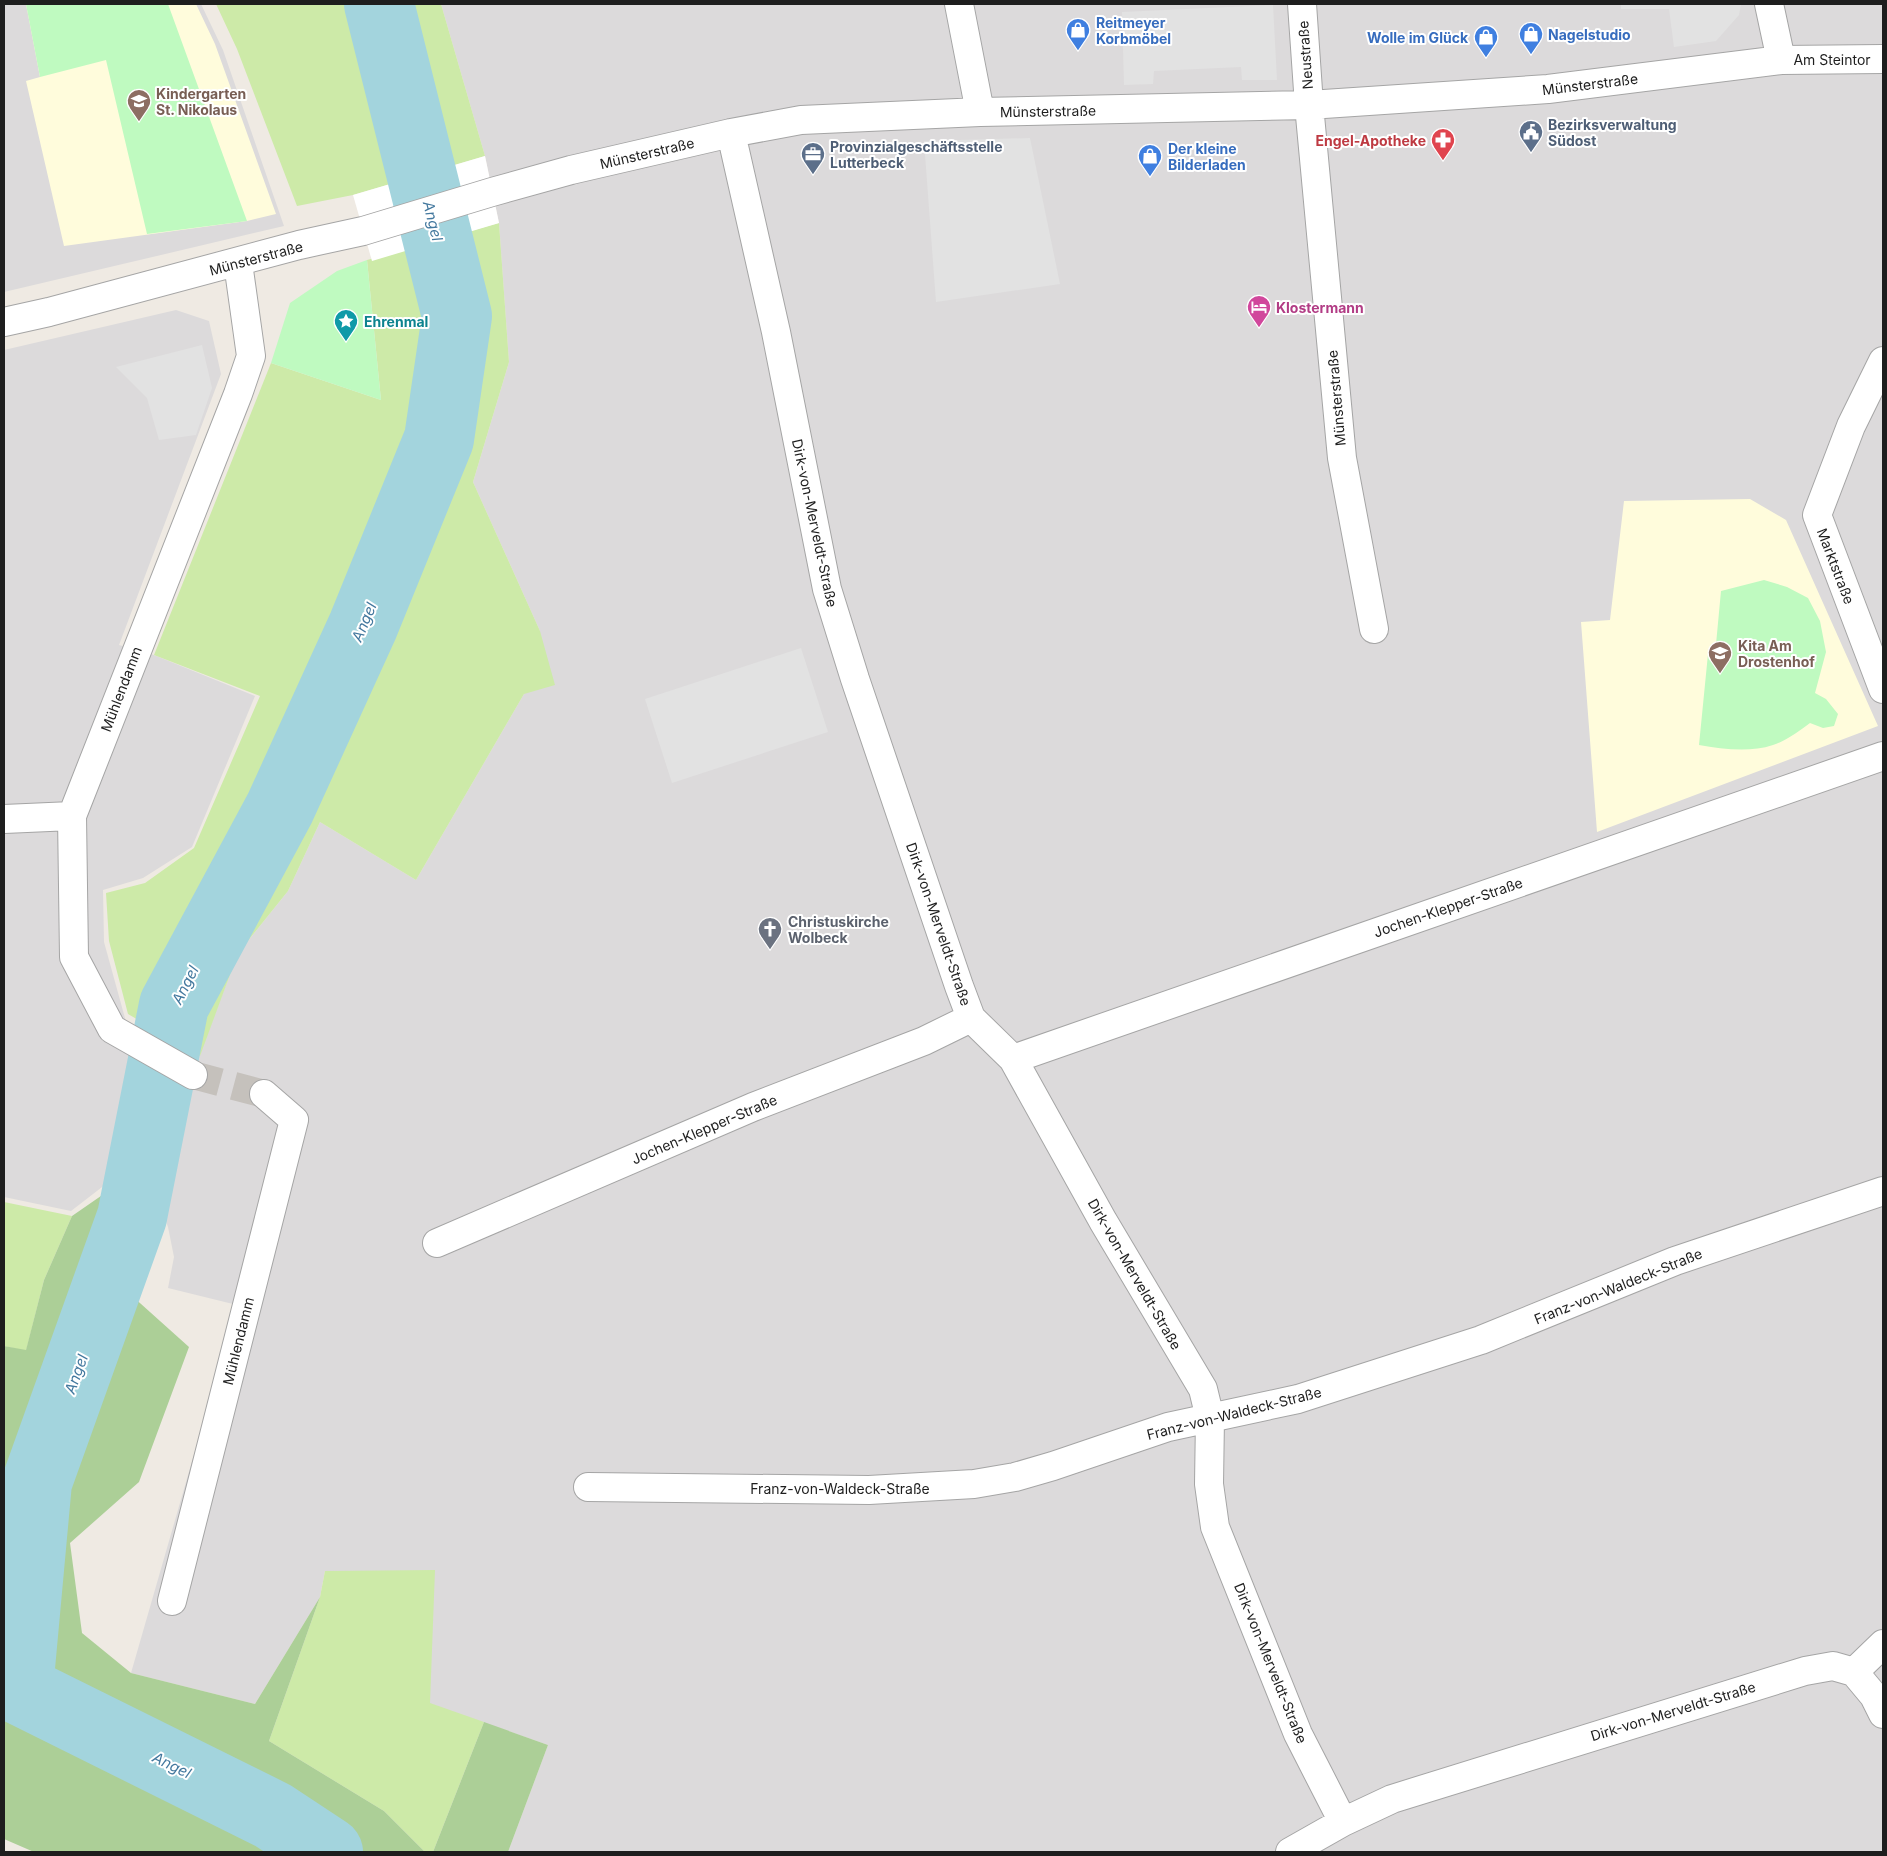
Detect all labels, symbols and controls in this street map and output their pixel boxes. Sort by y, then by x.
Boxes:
place label: Reitmeyer Korbmöbel [1096,14,1171,47]
shop icon: Reitmeyer Korbmöbel [1065,17,1091,51]
street label: Neustraße [1294,20,1316,90]
shop icon: Nagelstudio [1518,21,1544,55]
shop icon: Wolle im Glück [1473,24,1499,58]
place label: Nagelstudio [1548,26,1631,43]
place label: Wolle im Glück [1367,29,1469,46]
street label: Am Steintor [1793,51,1871,68]
street label: Münsterstraße [1541,70,1639,98]
place label: Kindergarten St. Nikolaus [156,85,246,118]
school or university icon: Kindergarten St. Nikolaus [126,88,152,122]
street label: Münsterstraße [1000,102,1096,120]
place label: Bezirksverwaltung Südost [1548,116,1677,149]
public building icon: Bezirksverwaltung Südost [1518,119,1544,153]
pharmacy icon: Engel-Apotheke [1430,127,1456,161]
place label: Engel-Apotheke [1315,132,1426,149]
street label: Münsterstraße [598,134,696,172]
place label: Provinzialgeschäftsstelle Lutterbeck [830,138,1003,171]
place label: Der kleine Bilderladen [1168,140,1246,173]
office icon: Provinzialgeschäftsstelle Lutterbeck [800,141,826,175]
shop icon: Der kleine Bilderladen [1137,143,1163,177]
water label: Angel [419,198,447,243]
street label: Münsterstraße [207,237,305,279]
hotel icon: Klostermann [1246,294,1272,328]
place label: Klostermann [1276,299,1364,316]
place icon: Ehrenmal [333,308,359,342]
place label: Ehrenmal [364,313,428,330]
street label: Münsterstraße [1323,349,1349,447]
street label: Dirk-von-Merveldt-Straße [789,437,841,609]
street label: Marktstraße [1814,526,1858,606]
water label: Angel [347,599,381,645]
place label: Kita Am Drostenhof [1738,637,1815,670]
school or university icon: Kita Am Drostenhof [1707,640,1733,674]
street label: Mühlendamm [97,644,145,734]
street label: Dirk-von-Merveldt-Straße [903,840,975,1008]
street label: Jochen-Klepper-Straße [1371,873,1525,941]
place label: Christuskirche Wolbeck [788,913,889,946]
church icon: Christuskirche Wolbeck [757,916,783,950]
water label: Angel [167,962,203,1008]
street label: Jochen-Klepper-Straße [629,1091,779,1167]
street label: Dirk-von-Merveldt-Straße [1085,1195,1185,1353]
street label: Franz-von-Waldeck-Straße [1532,1245,1704,1327]
street label: Mühlendamm [219,1295,257,1387]
water label: Angel [60,1351,92,1397]
street label: Franz-von-Waldeck-Straße [1145,1383,1323,1443]
street label: Franz-von-Waldeck-Straße [750,1480,930,1497]
street label: Dirk-von-Merveldt-Straße [1231,1580,1311,1746]
street label: Dirk-von-Merveldt-Straße [1588,1678,1758,1744]
water label: Angel [149,1747,195,1783]

